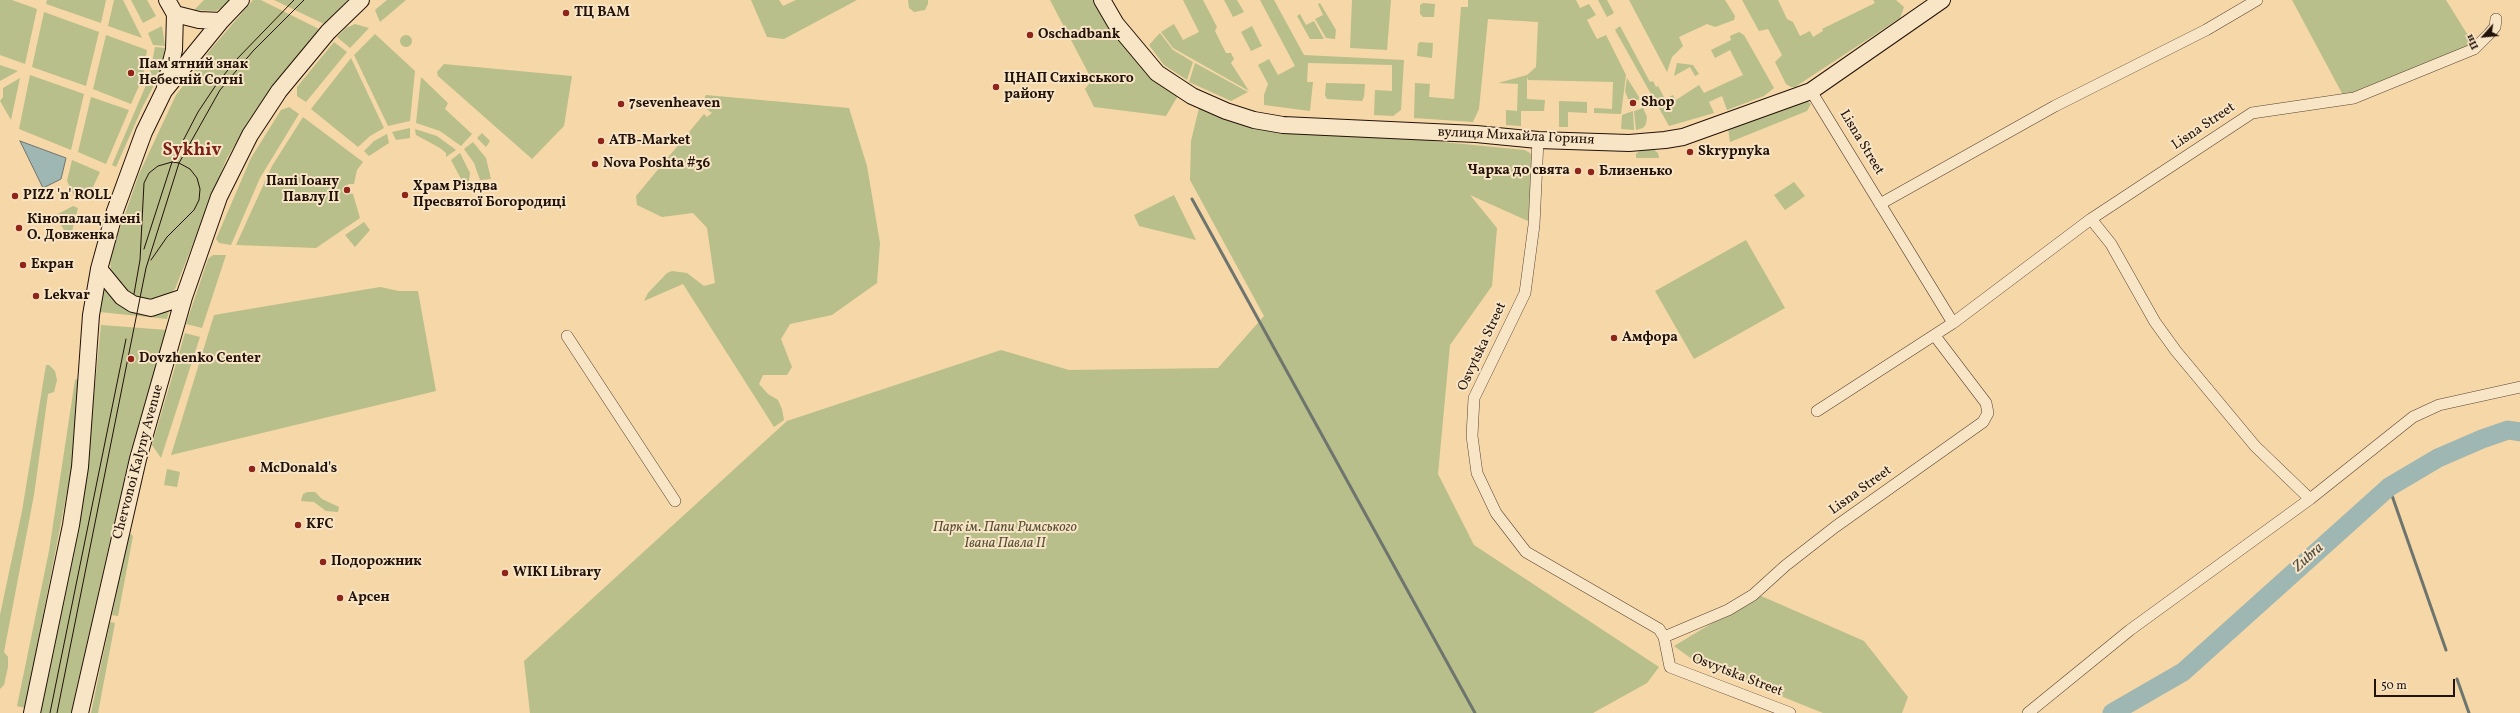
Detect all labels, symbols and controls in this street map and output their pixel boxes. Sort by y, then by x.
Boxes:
place label: ТЦ ВАМ [574,5,630,21]
marker: ТЦ ВАМ [561,8,571,18]
north arrow [2464,16,2504,56]
place label: Oschadbank [1038,27,1120,43]
marker: Oschadbank [1025,30,1035,40]
text: Пн [2463,31,2483,52]
place label: Пам'ятний знак Небесній Сотні [139,57,248,90]
marker: Пам'ятний знак Небесній Сотні [126,68,136,78]
place label: ЦНАП Сихівського району [1004,71,1134,104]
marker: ЦНАП Сихівського району [991,82,1001,92]
place label: Shop [1641,95,1674,111]
place label: 7sevenheaven [629,96,720,112]
marker: Shop [1628,98,1638,108]
marker: 7sevenheaven [616,99,626,109]
street label: Lisna Street [2169,100,2239,154]
street label: Lisna Street [1835,107,1887,179]
street label: вулиця Михайла Гориня [1437,125,1595,149]
place label: ATB-Market [609,133,690,149]
marker: ATB-Market [596,136,606,146]
district label: Sykhiv [162,141,222,163]
place label: Skrypnyka [1698,144,1770,160]
marker: Skrypnyka [1685,147,1695,157]
place label: Nova Poshta #36 [603,156,710,172]
marker: Nova Poshta #36 [590,159,600,169]
place label: Чарка до свята [1467,163,1570,179]
place label: Близенько [1599,164,1673,180]
marker: Чарка до свята [1573,166,1583,176]
marker: Близенько [1586,167,1596,177]
place label: Папі Іоану Павлу II [266,174,339,206]
place label: Храм Різдва Пресвятої Богородиці [413,179,566,212]
marker: Папі Іоану Павлу II [342,185,352,195]
place label: PIZZ 'n' ROLL [23,188,111,204]
marker: Храм Різдва Пресвятої Богородиці [400,190,410,200]
marker: PIZZ 'n' ROLL [10,191,20,201]
place label: Кінопалац імені О. Довженка [27,212,141,244]
marker: Кінопалац імені О. Довженка [14,223,24,233]
place label: Екран [31,257,74,273]
marker: Екран [18,260,28,270]
place label: Lekvar [44,288,90,304]
marker: Lekvar [31,291,41,301]
street label: Osvytska Street [1455,300,1511,394]
place label: Амфора [1622,330,1678,346]
marker: Амфора [1609,333,1619,343]
place label: Dovzhenko Center [139,351,261,367]
marker: Dovzhenko Center [126,354,136,364]
street label: Chervonoi Kalyny Avenue [110,383,168,541]
place label: McDonald's [260,461,337,477]
street label: Lisna Street [1827,463,1895,519]
marker: McDonald's [247,464,257,474]
place label: KFC [306,517,333,533]
marker: KFC [293,520,303,530]
park label: Парк ім. Папи Римського Івана Павла ІІ [933,520,1077,552]
water label: Zubra [2290,540,2328,576]
place label: Подорожник [331,554,422,570]
marker: Подорожник [318,557,328,567]
place label: WIKI Library [513,565,601,581]
marker: WIKI Library [500,568,510,578]
place label: Арсен [348,590,390,606]
marker: Арсен [335,593,345,603]
street label: Osvytska Street [1689,651,1785,701]
scale bar [2376,671,2457,697]
text: 50 m [2381,678,2407,694]

